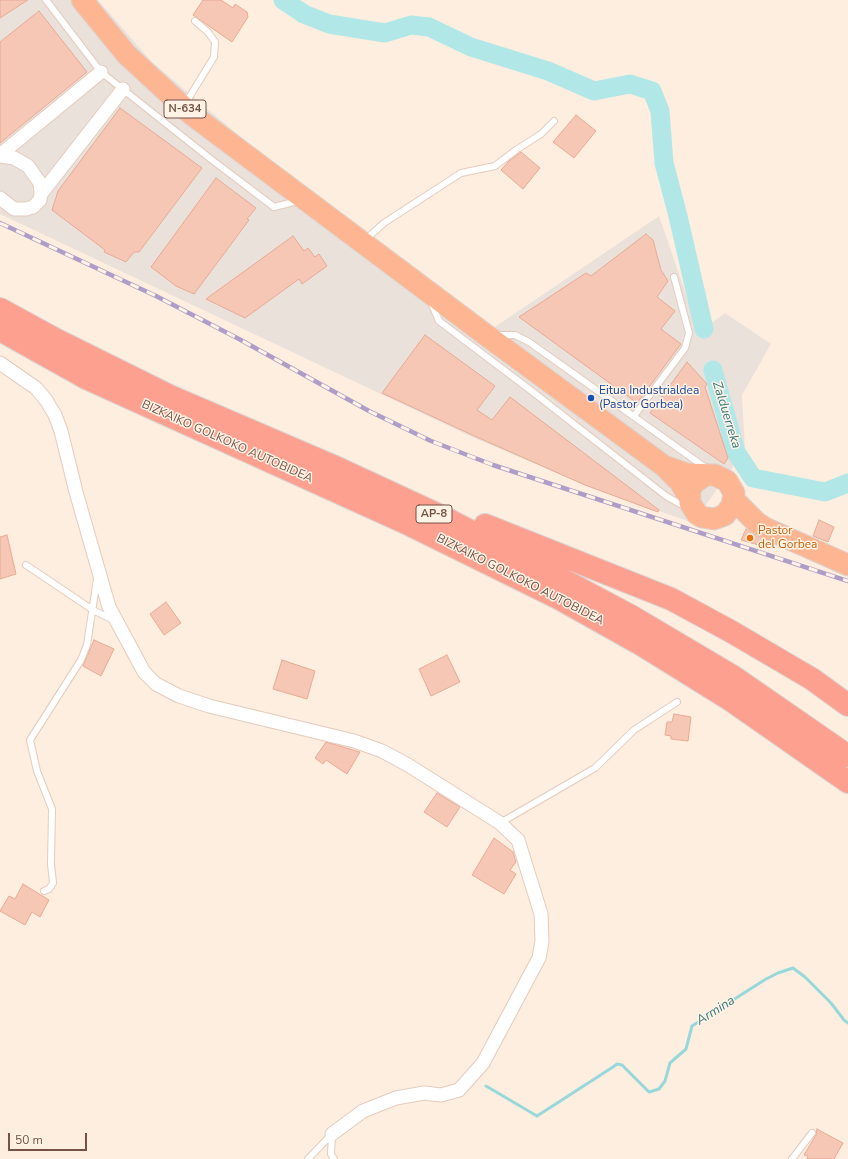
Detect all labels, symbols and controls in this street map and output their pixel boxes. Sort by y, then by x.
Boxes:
road number: N-634 [164,100,206,118]
water label: Zalduerreka [708,380,744,450]
place label: Eitua Industrialdea (Pastor Gorbea) [599,384,699,412]
marker: Eitua Industrialdea (Pastor Gorbea) [586,393,596,403]
street label: BIZKAIKO GOLKOKO AUTOBIDEA [139,398,315,486]
road number: AP-8 [416,505,452,523]
place label: Pastor del Gorbea [758,524,817,552]
street label: BIZKAIKO GOLKOKO AUTOBIDEA [434,531,606,629]
marker: Pastor del Gorbea [745,533,755,543]
water label: Armina [694,993,738,1029]
scale bar [10,1125,89,1151]
text: 50 m [15,1132,43,1148]

